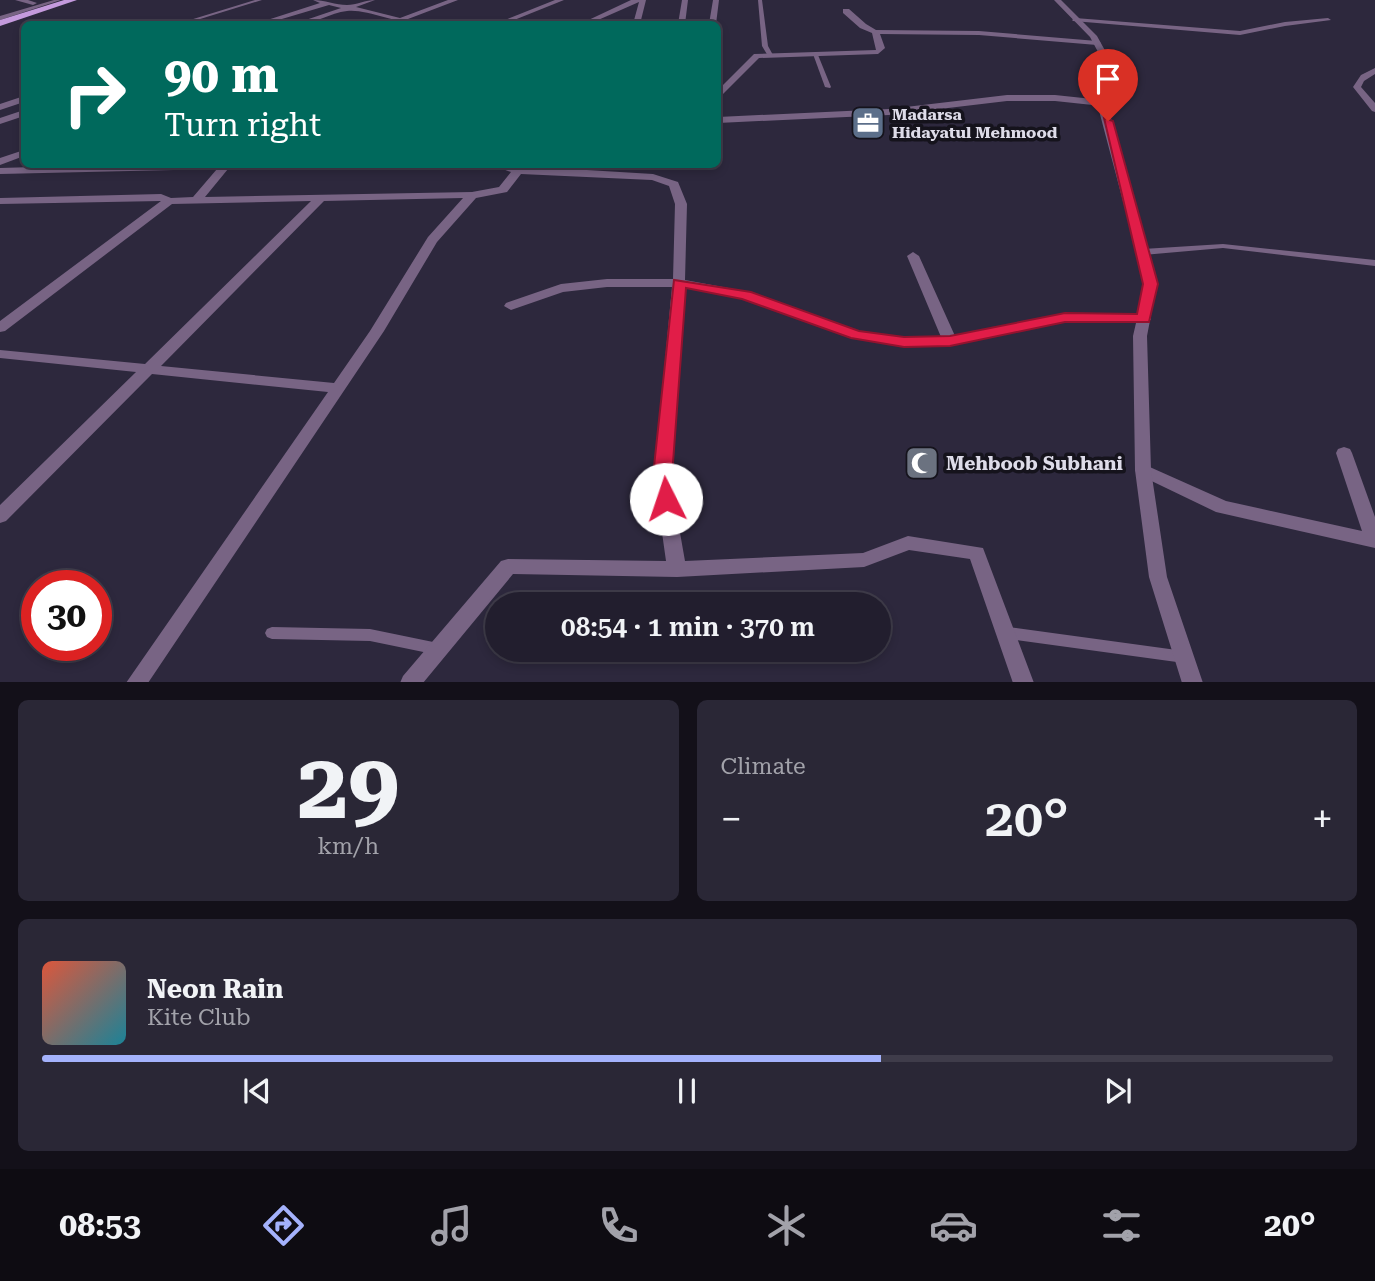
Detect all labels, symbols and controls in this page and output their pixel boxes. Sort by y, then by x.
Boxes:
text: 90 m [164,47,279,104]
icon: right [49,49,140,140]
pin [1078,49,1138,121]
icon: arrive [1089,60,1127,98]
office icon: Madarsa Hidayatul Mehmood [849,104,887,142]
place label: Madarsa Hidayatul Mehmood [892,105,1058,142]
text: Turn right [164,106,321,144]
mosque icon: Mehboob Subhani [903,444,941,482]
place label: Mehboob Subhani [946,452,1123,475]
position arrow [629,462,703,536]
speed limit sign: 30 [21,570,112,661]
text: 08:54 · 1 min · 370 m [561,612,815,642]
text: 29 [297,734,399,840]
text: Climate [721,753,806,780]
text: 20° [985,788,1069,849]
text: − [721,797,742,841]
text: + [1312,797,1333,841]
text: km/h [317,833,379,860]
text: Neon Rain [147,974,283,1004]
text: Kite Club [147,1004,251,1031]
icon: previous [238,1072,276,1110]
icon: pause [668,1072,706,1110]
icon: next [1099,1072,1137,1110]
icon: directions [259,1201,308,1250]
icon: music [427,1201,476,1250]
icon: phone [594,1201,643,1250]
icon: climate [762,1201,811,1250]
icon: car [929,1201,978,1250]
icon: filters [1097,1201,1146,1250]
text: 08:53 [59,1206,141,1244]
text: 20° [1264,1206,1316,1244]

